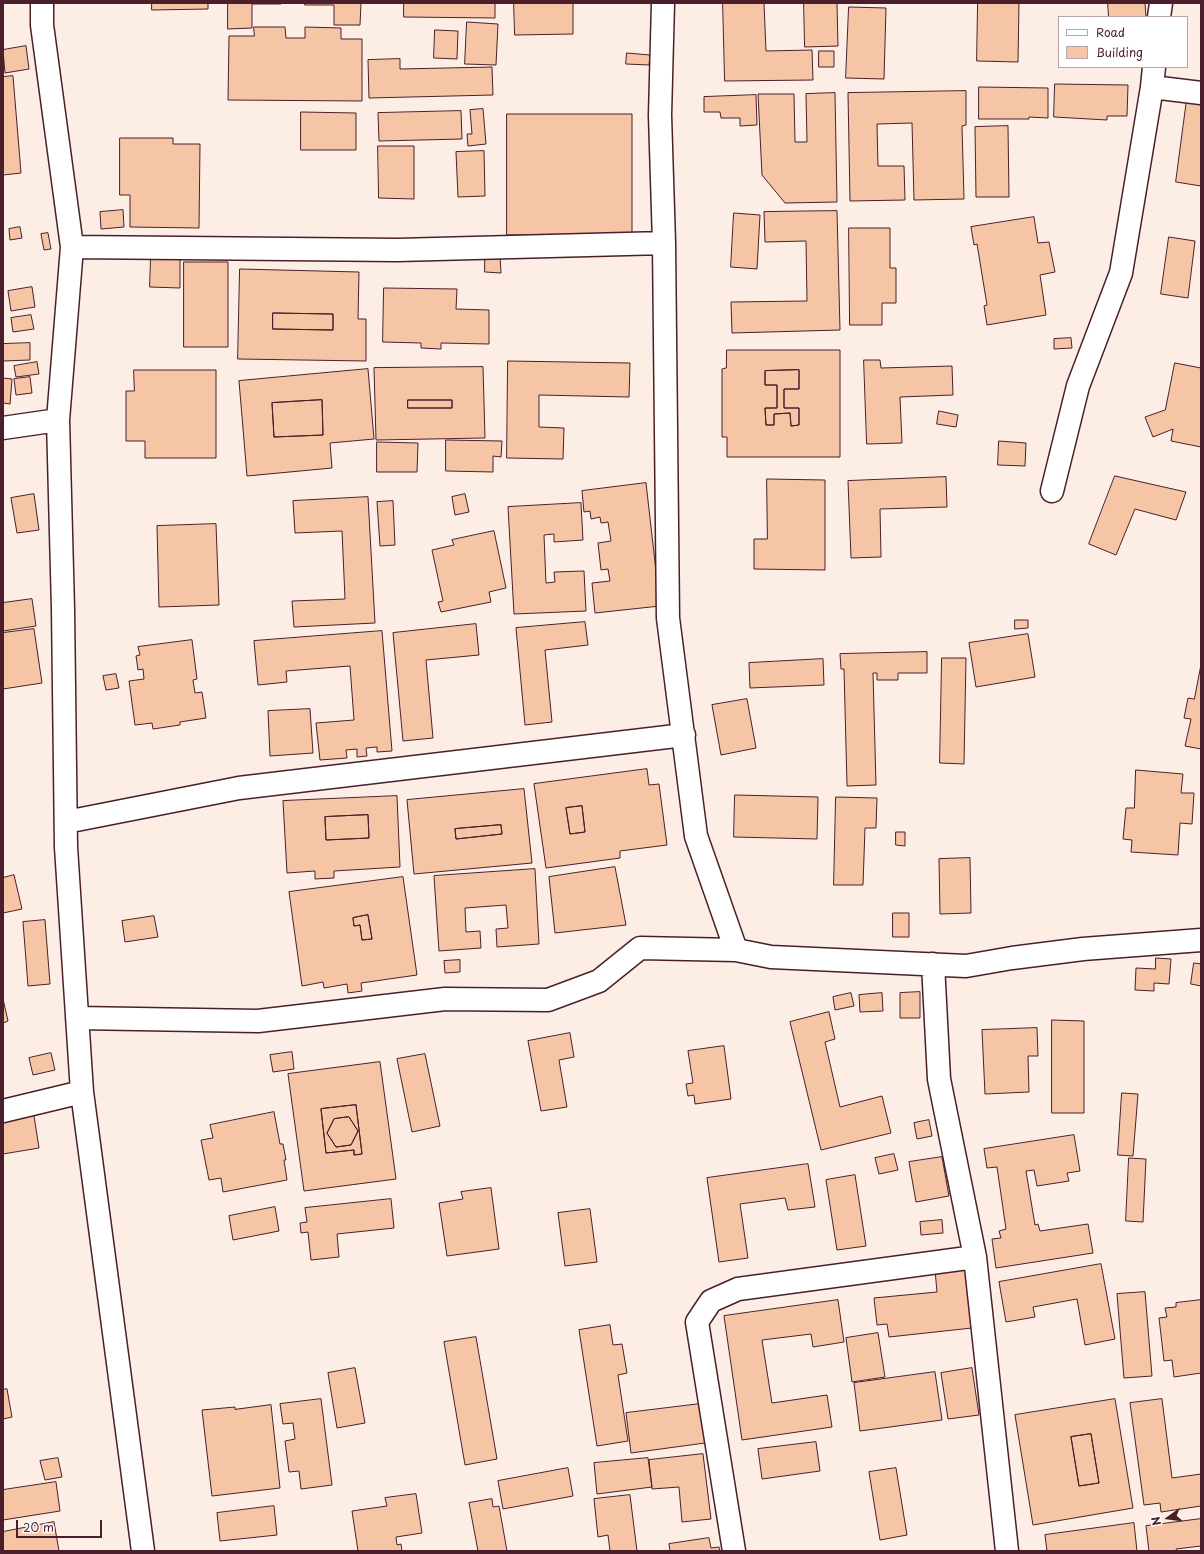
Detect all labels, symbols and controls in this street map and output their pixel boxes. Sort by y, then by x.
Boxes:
legend [1058,16,1188,68]
text: Road [1096,23,1125,41]
text: Building [1096,43,1143,61]
north arrow [1148,1498,1188,1538]
scale bar [18,1512,104,1538]
text: N [1147,1515,1165,1527]
text: 20 m [23,1518,54,1536]

